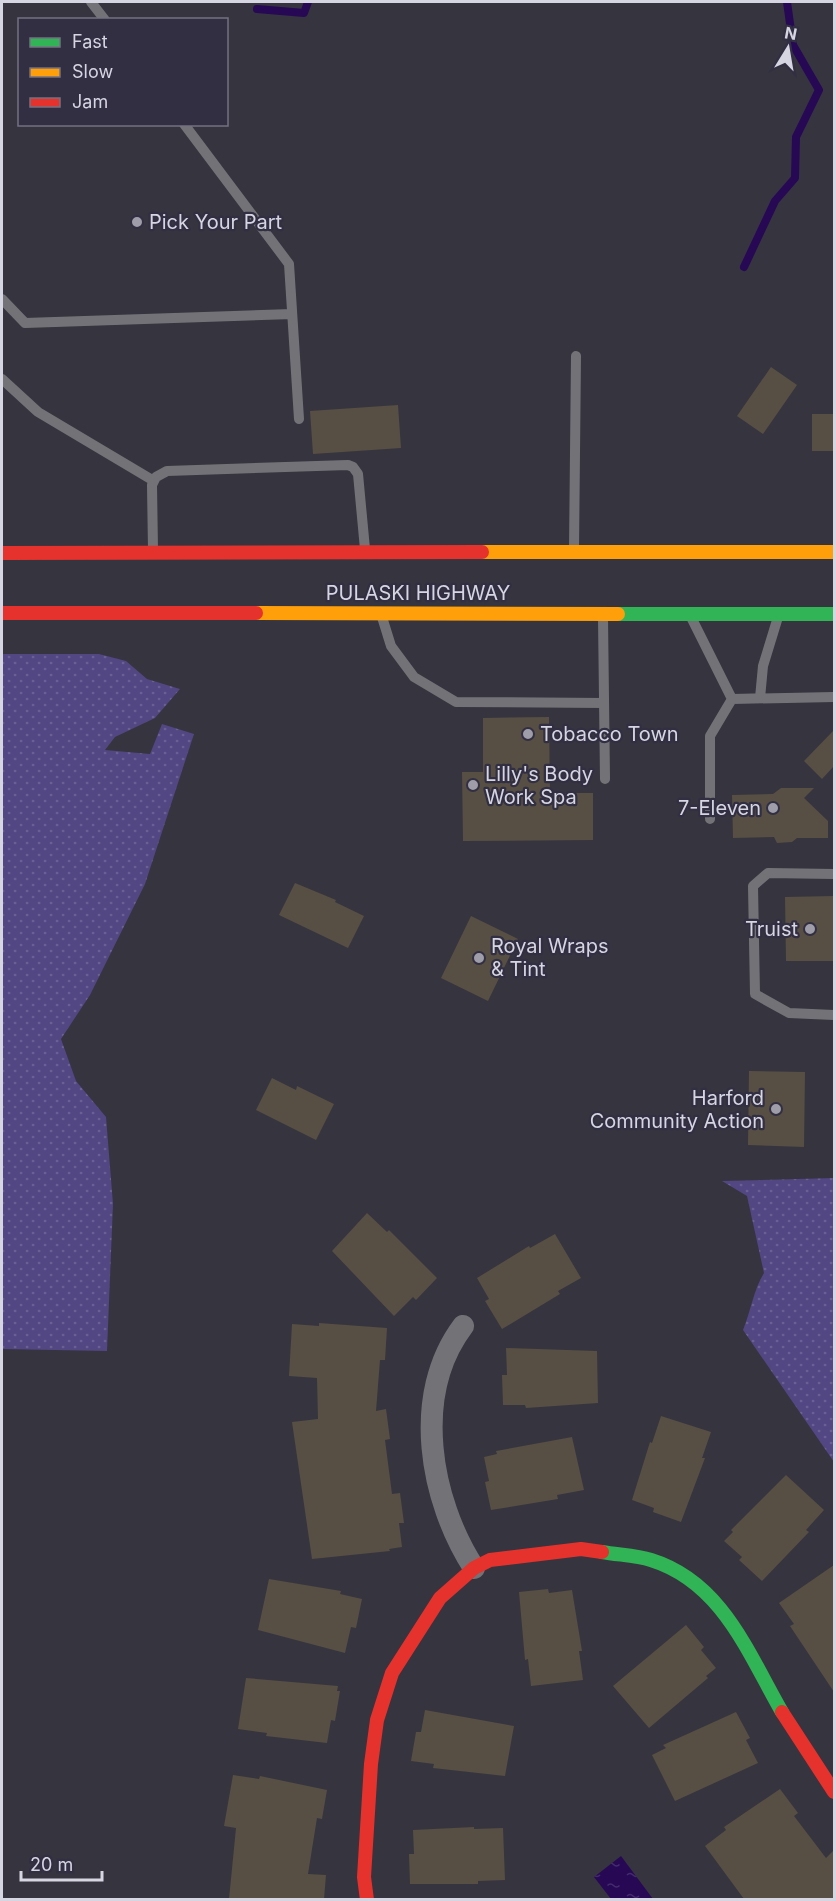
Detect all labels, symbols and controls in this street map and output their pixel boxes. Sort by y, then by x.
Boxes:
legend [18,18,228,126]
north arrow [758,18,818,78]
text: N [783,22,799,44]
text: Fast [72,31,108,52]
text: Slow [72,61,113,82]
text: Jam [72,91,108,112]
place label: Pick Your Part [149,210,283,234]
marker: Pick Your Part [130,215,144,229]
street label: PULASKI HIGHWAY [326,581,511,605]
place label: Tobacco Town [540,722,679,746]
marker: Tobacco Town [521,727,535,741]
place label: Lilly's Body Work Spa [485,762,593,809]
marker: Lilly's Body Work Spa [466,778,480,792]
place label: 7-Eleven [678,796,761,820]
marker: 7-Eleven [766,801,780,815]
place label: Truist [745,917,798,941]
marker: Truist [803,922,817,936]
place label: Royal Wraps & Tint [491,934,609,981]
marker: Royal Wraps & Tint [472,951,486,965]
place label: Harford Community Action [590,1086,764,1133]
marker: Harford Community Action [769,1102,783,1116]
scale bar [21,1844,102,1882]
text: 20 m [30,1854,73,1875]

